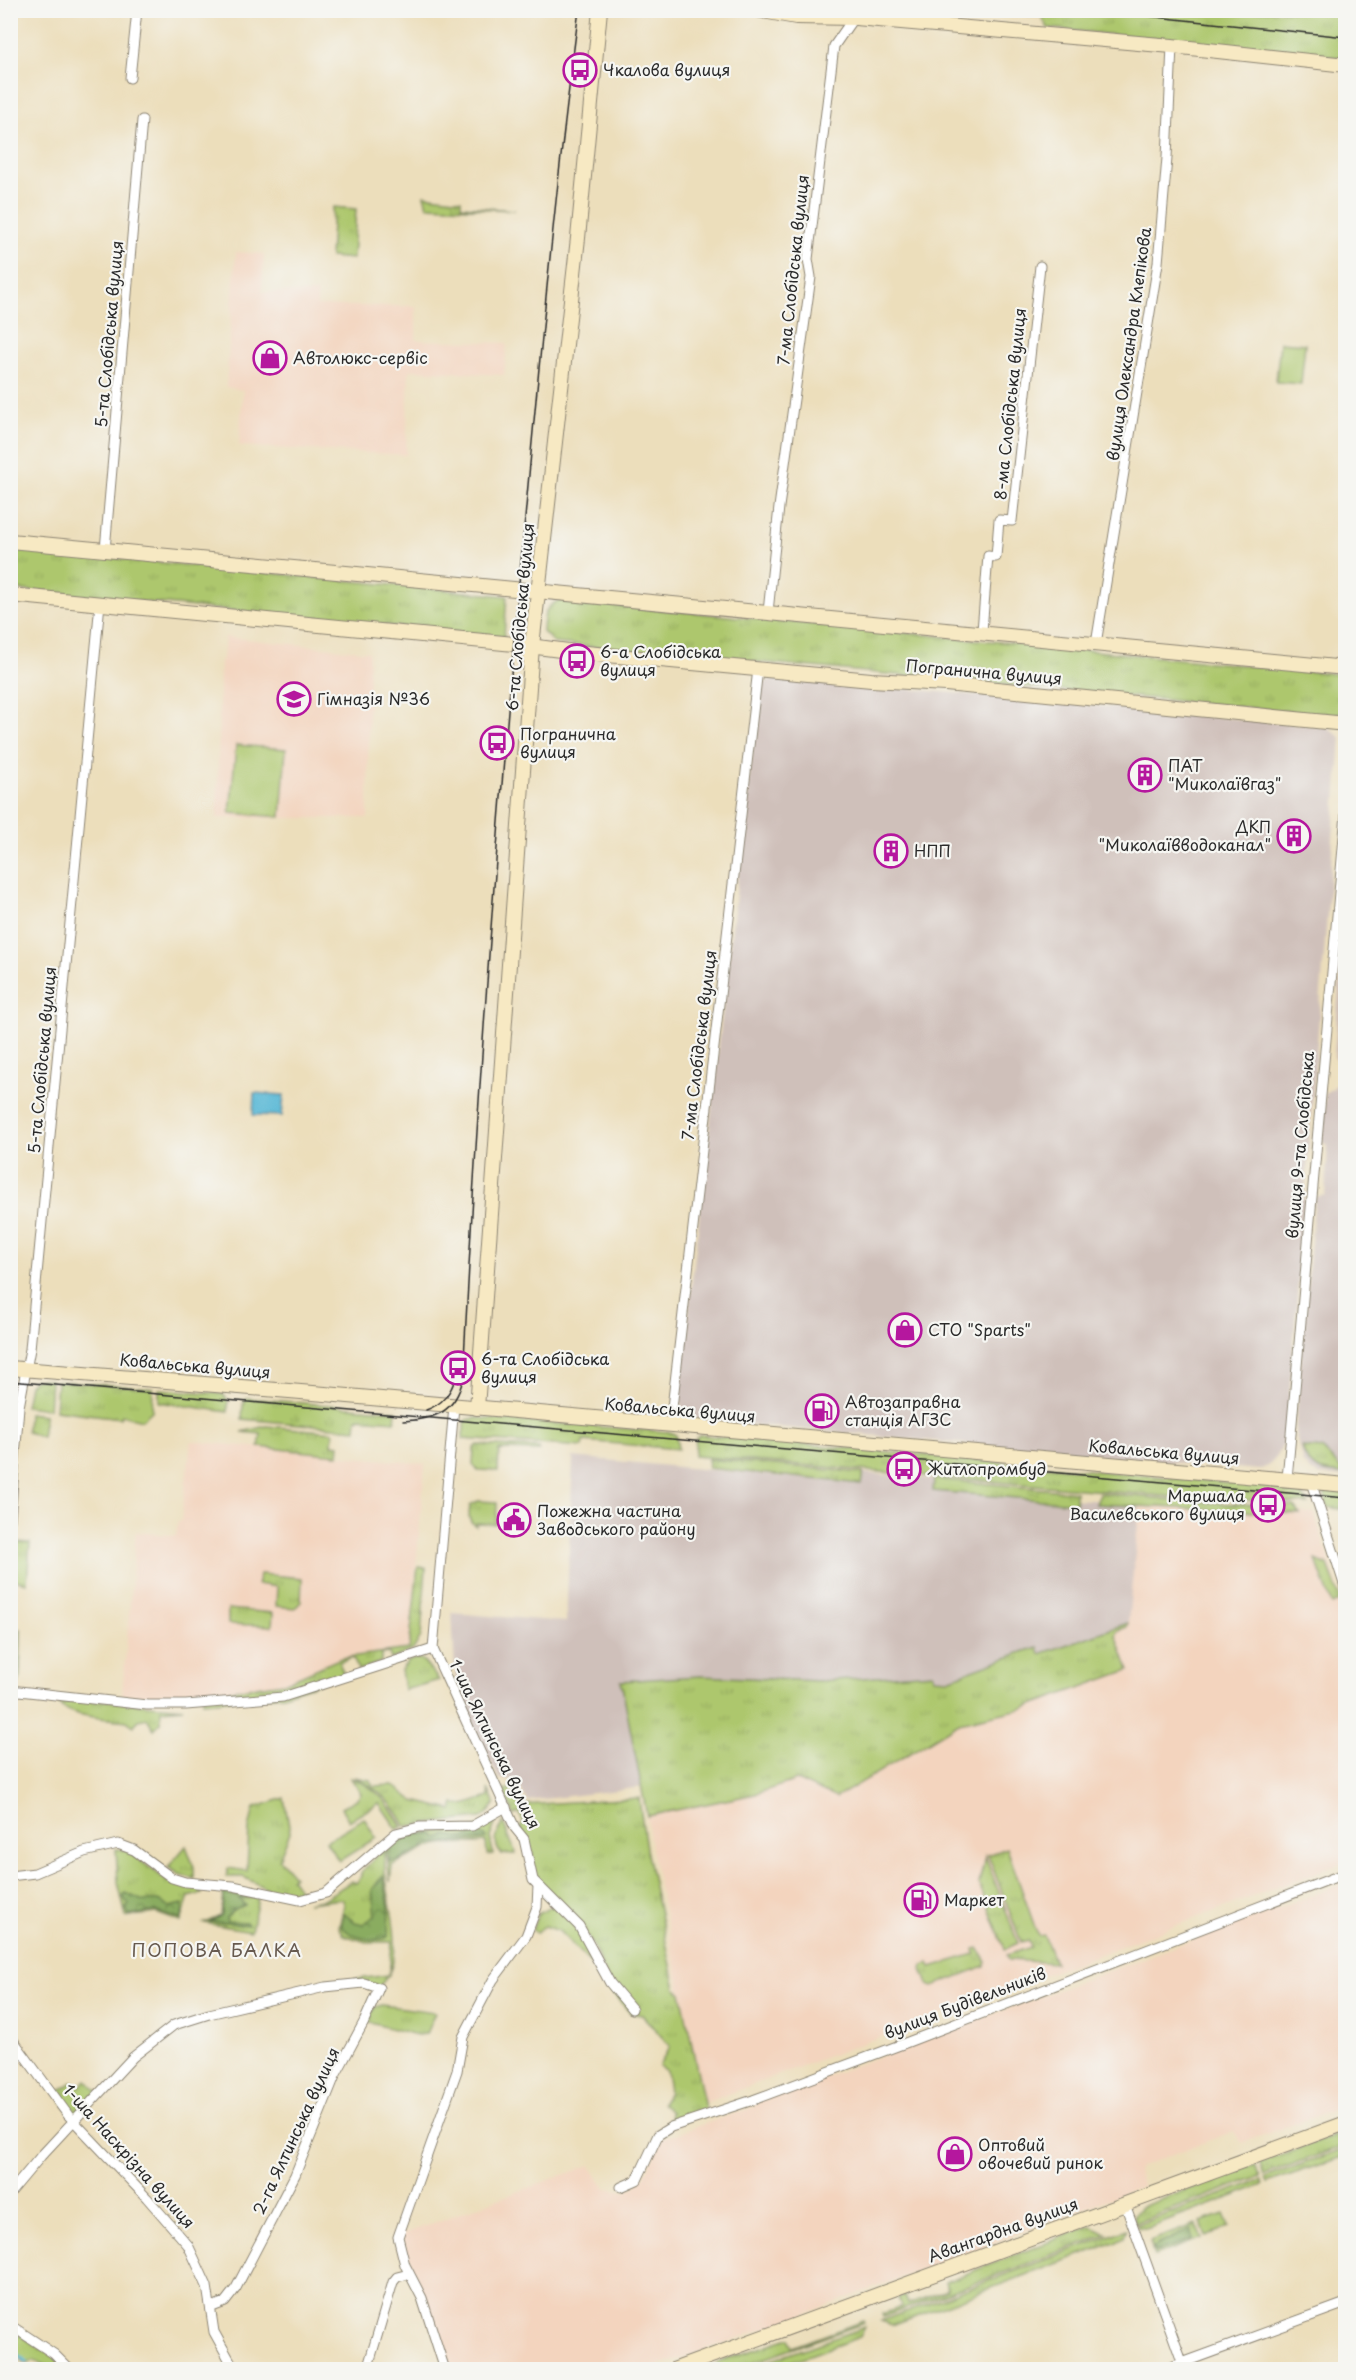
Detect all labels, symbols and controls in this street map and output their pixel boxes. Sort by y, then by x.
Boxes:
bus stop icon: Чкалова вулиця [562,52,598,88]
place label: Чкалова вулиця [603,57,730,81]
street label: 7-ма Слобідська вулиця [770,174,814,366]
street label: вулиця Олександра Клепікова [1100,225,1156,462]
street label: 5-та Слобідська вулиця [88,239,128,428]
street label: 8-ма Слобідська вулиця [987,307,1031,501]
shop icon: Автолюкс-сервіс [252,340,288,376]
place label: Автолюкс-сервіс [293,345,427,369]
street label: 6-та Слобідська вулиця [499,522,539,712]
place label: 6-а Слобідська вулиця [600,639,721,681]
bus stop icon: 6-а Слобідська вулиця [559,643,595,679]
street label: Погранична вулиця [905,652,1063,690]
school or university icon: Гімназія №36 [276,681,312,717]
place label: Гімназія №36 [317,686,430,710]
place label: Погранична вулиця [520,721,616,763]
bus stop icon: Погранична вулиця [479,725,515,761]
place label: ПАТ "Миколаївгаз" [1168,753,1281,795]
building icon: ПАТ "Миколаївгаз" [1127,757,1163,793]
place label: ДКП "Миколаївводоканал" [1099,814,1271,856]
building icon: ДКП "Миколаївводоканал" [1276,818,1312,854]
building icon: НПП [873,833,909,869]
place label: НПП [914,838,951,862]
street label: 7-ма Слобідська вулиця [674,948,722,1141]
street label: 5-та Слобідська вулиця [21,965,61,1154]
street label: вулиця 9-та Слобідська [1279,1050,1319,1240]
shop icon: СТО "Sparts" [887,1312,923,1348]
place label: СТО "Sparts" [928,1317,1031,1341]
street label: Ковальська вулиця [119,1346,272,1384]
place label: 6-та Слобідська вулиця [481,1346,609,1388]
bus stop icon: 6-та Слобідська вулиця [440,1350,476,1386]
place label: Автозаправна станція АГЗС [845,1389,960,1431]
street label: Ковальська вулиця [604,1390,757,1428]
fuel station icon: Автозаправна станція АГЗС [804,1393,840,1429]
street label: Ковальська вулиця [1088,1432,1241,1470]
bus stop icon: Житлопромбуд [886,1451,922,1487]
place label: Житлопромбуд [927,1456,1046,1480]
place label: Маршала Василевського вулиця [1070,1483,1245,1525]
bus stop icon: Маршала Василевського вулиця [1250,1487,1286,1523]
place label: Пожежна частина Заводського району [537,1498,695,1540]
public building icon: Пожежна частина Заводського району [496,1502,532,1538]
street label: 1-ша Ялтинська вулиця [444,1655,547,1832]
fuel station icon: Маркет [903,1882,939,1918]
place label: Маркет [944,1887,1004,1911]
district label: ПОПОВА БАЛКА [131,1936,303,1963]
street label: вулиця Будівельників [880,1960,1049,2044]
street label: 2-га Ялтинська вулиця [246,2043,344,2218]
street label: 1-ша Наскрізна вулиця [58,2078,201,2233]
place label: Оптовий овочевий ринок [978,2132,1103,2174]
shop icon: Оптовий овочевий ринок [937,2136,973,2172]
street label: Авангардна вулиця [924,2191,1081,2267]

